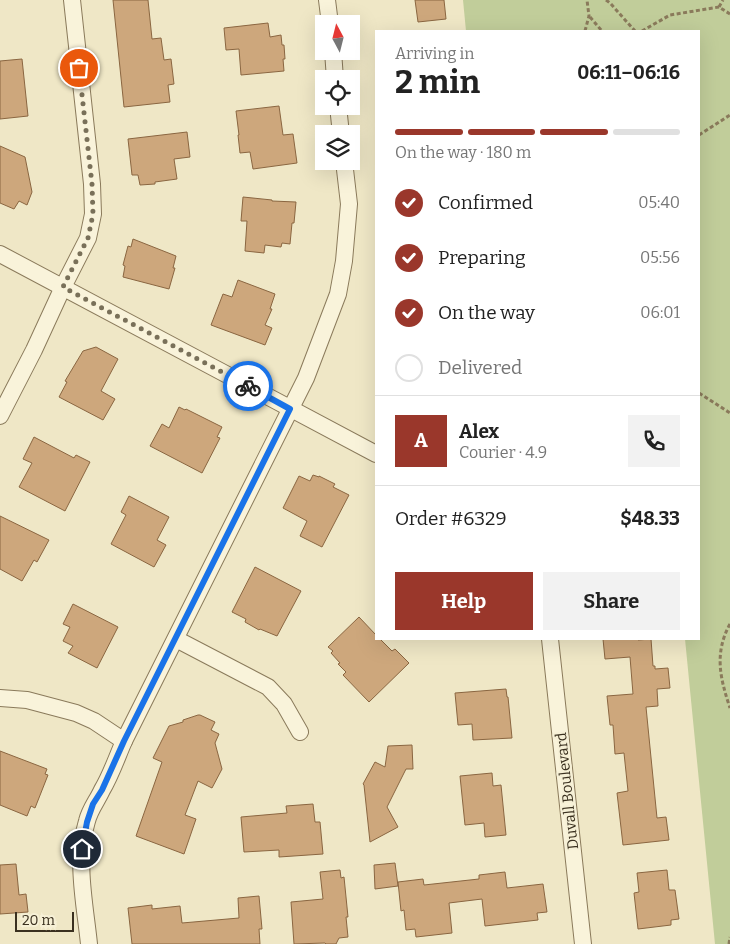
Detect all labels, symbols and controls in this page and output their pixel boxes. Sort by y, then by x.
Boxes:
north arrow [315,15,360,60]
map controls [315,15,360,170]
text: Arriving in [395,44,474,63]
pin [58,47,100,89]
icon: bag [65,54,93,82]
text: 06:11–06:16 [577,61,680,84]
text: 2 min [395,63,480,101]
button: locate [315,70,360,115]
button: layers [315,125,360,170]
text: On the way · 180 m [395,143,531,162]
icon: check [395,189,423,217]
text: Confirmed [438,191,533,214]
text: 05:40 [638,193,680,212]
icon: check [395,244,423,272]
text: Preparing [438,246,526,269]
text: 05:56 [640,248,680,267]
icon: check [395,299,423,327]
text: On the way [438,301,535,324]
text: 06:01 [640,303,680,322]
text: Delivered [438,356,522,379]
courier [223,361,273,411]
icon: bike [234,372,262,400]
button: phone [628,415,680,467]
text: Alex [459,420,499,443]
text: A [414,429,428,452]
text: Courier · 4.9 [459,443,547,462]
text: Order #6329 [395,507,507,530]
text: $48.33 [620,507,680,530]
button: Help [395,572,533,630]
button: Share [543,572,680,630]
street label: Duvall Boulevard [552,731,582,851]
pin [61,828,103,870]
icon: home [68,835,96,863]
scale bar [15,909,74,932]
text: 20 m [22,912,55,929]

